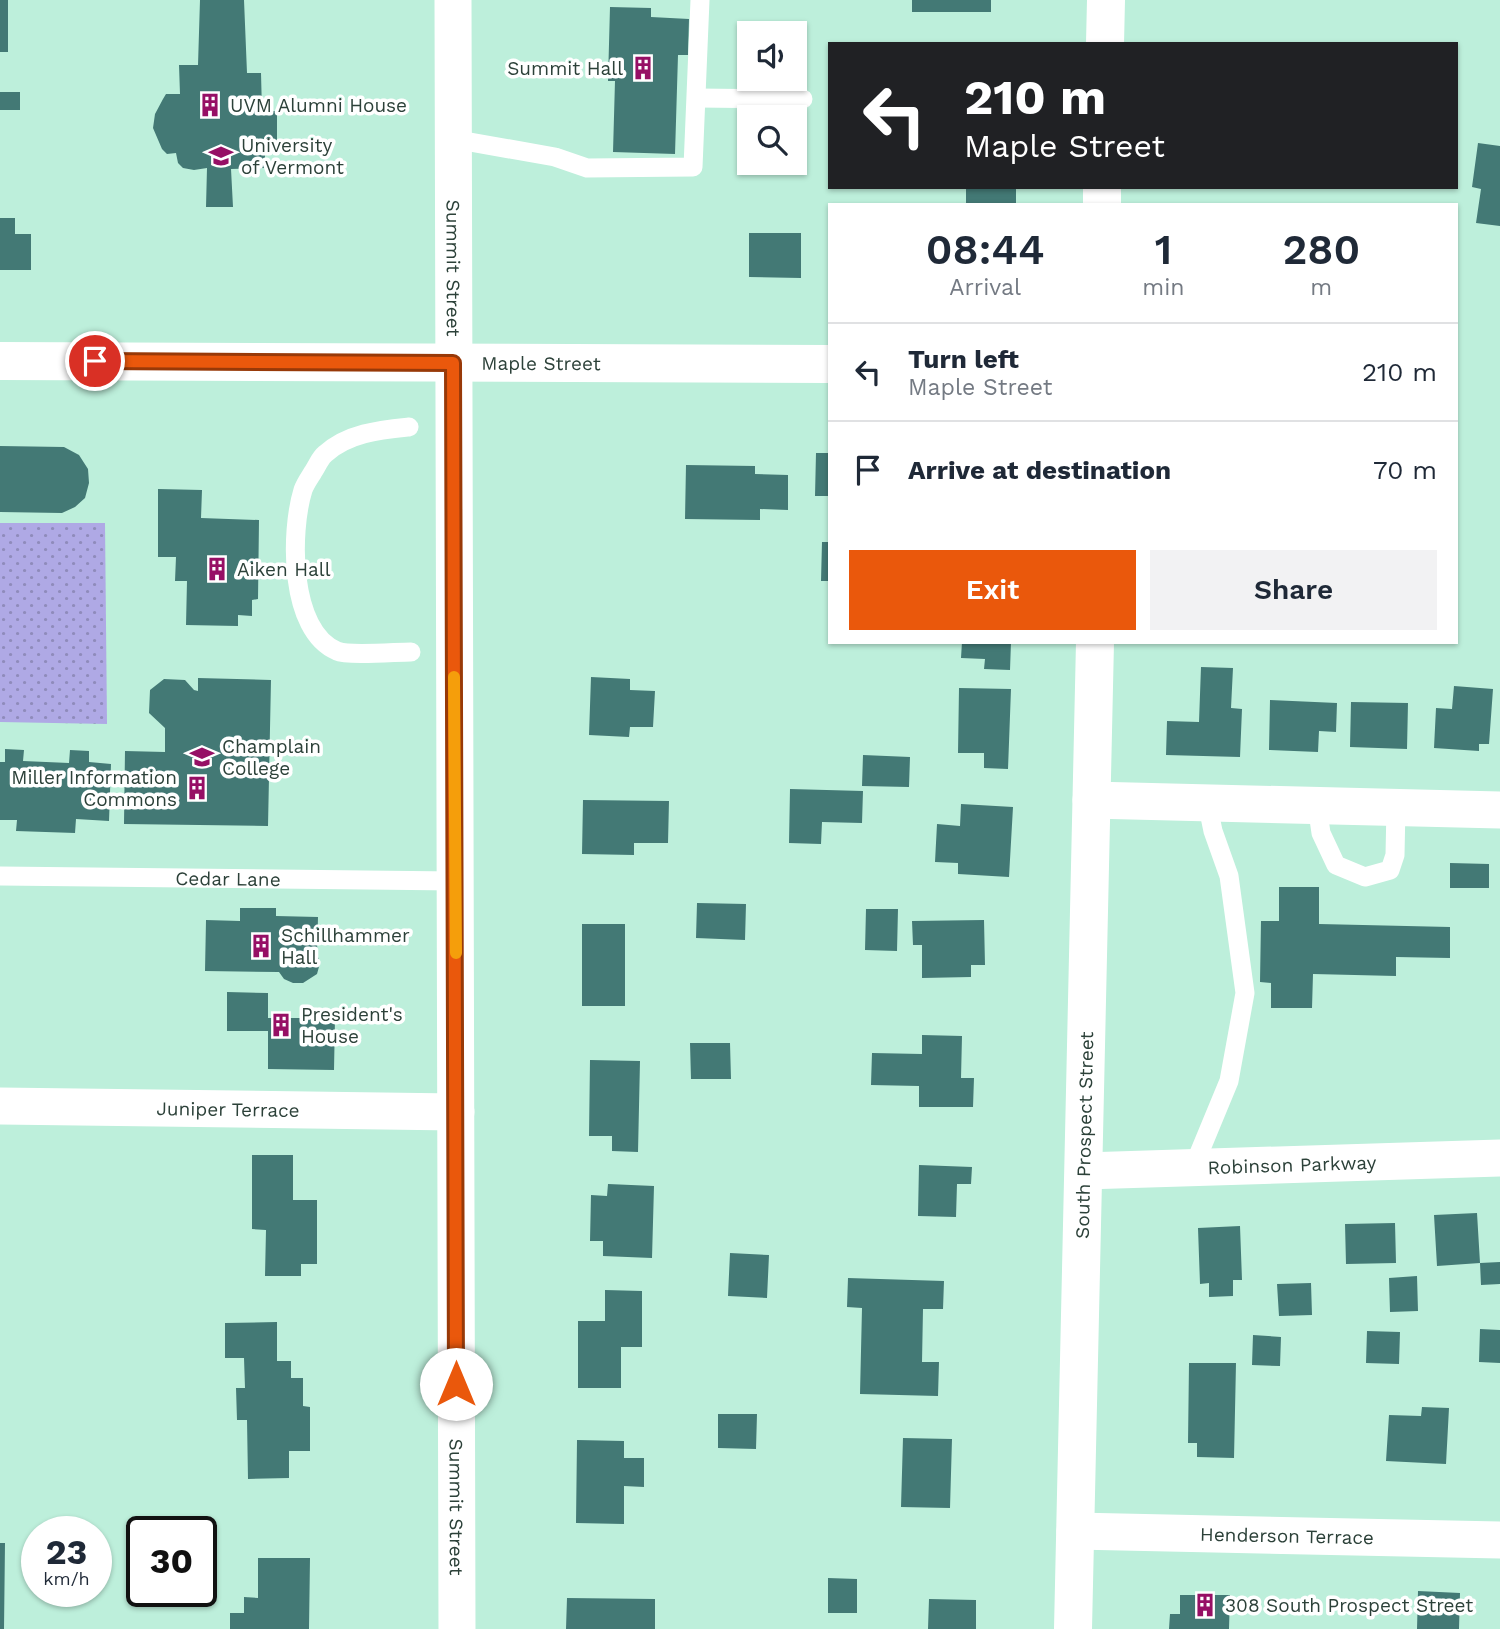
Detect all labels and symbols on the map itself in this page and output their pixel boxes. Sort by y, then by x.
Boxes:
building icon: Summit Hall [629,54,657,82]
place label: Summit Hall [507,57,623,80]
building icon: UVM Alumni House [196,91,224,119]
place label: UVM Alumni House [230,94,407,117]
place label: University of Vermont [241,134,344,179]
school or university icon: University of Vermont [207,142,235,170]
street label: Summit Street [441,200,465,336]
pin [65,331,125,391]
street label: Maple Street [481,352,601,375]
building icon: Aiken Hall [203,555,231,583]
place label: Aiken Hall [237,558,331,581]
place label: Champlain College [222,735,321,780]
school or university icon: Champlain College [188,743,216,771]
place label: Miller Information Commons [11,766,177,811]
building icon: Miller Information Commons [183,774,211,802]
street label: Cedar Lane [175,867,281,891]
place label: Schillhammer Hall [281,924,410,969]
building icon: Schillhammer Hall [247,932,275,960]
place label: President's House [301,1003,403,1048]
building icon: President's House [267,1011,295,1039]
street label: South Prospect Street [1071,1031,1098,1239]
street label: Juniper Terrace [156,1097,300,1122]
street label: Robinson Parkway [1207,1151,1377,1179]
position arrow [419,1347,493,1421]
street label: Summit Street [445,1439,468,1575]
speed limit sign: 30 [126,1516,217,1607]
street label: Henderson Terrace [1200,1523,1374,1549]
building icon: 308 South Prospect Street [1191,1591,1219,1619]
place label: 308 South Prospect Street [1225,1594,1473,1617]

